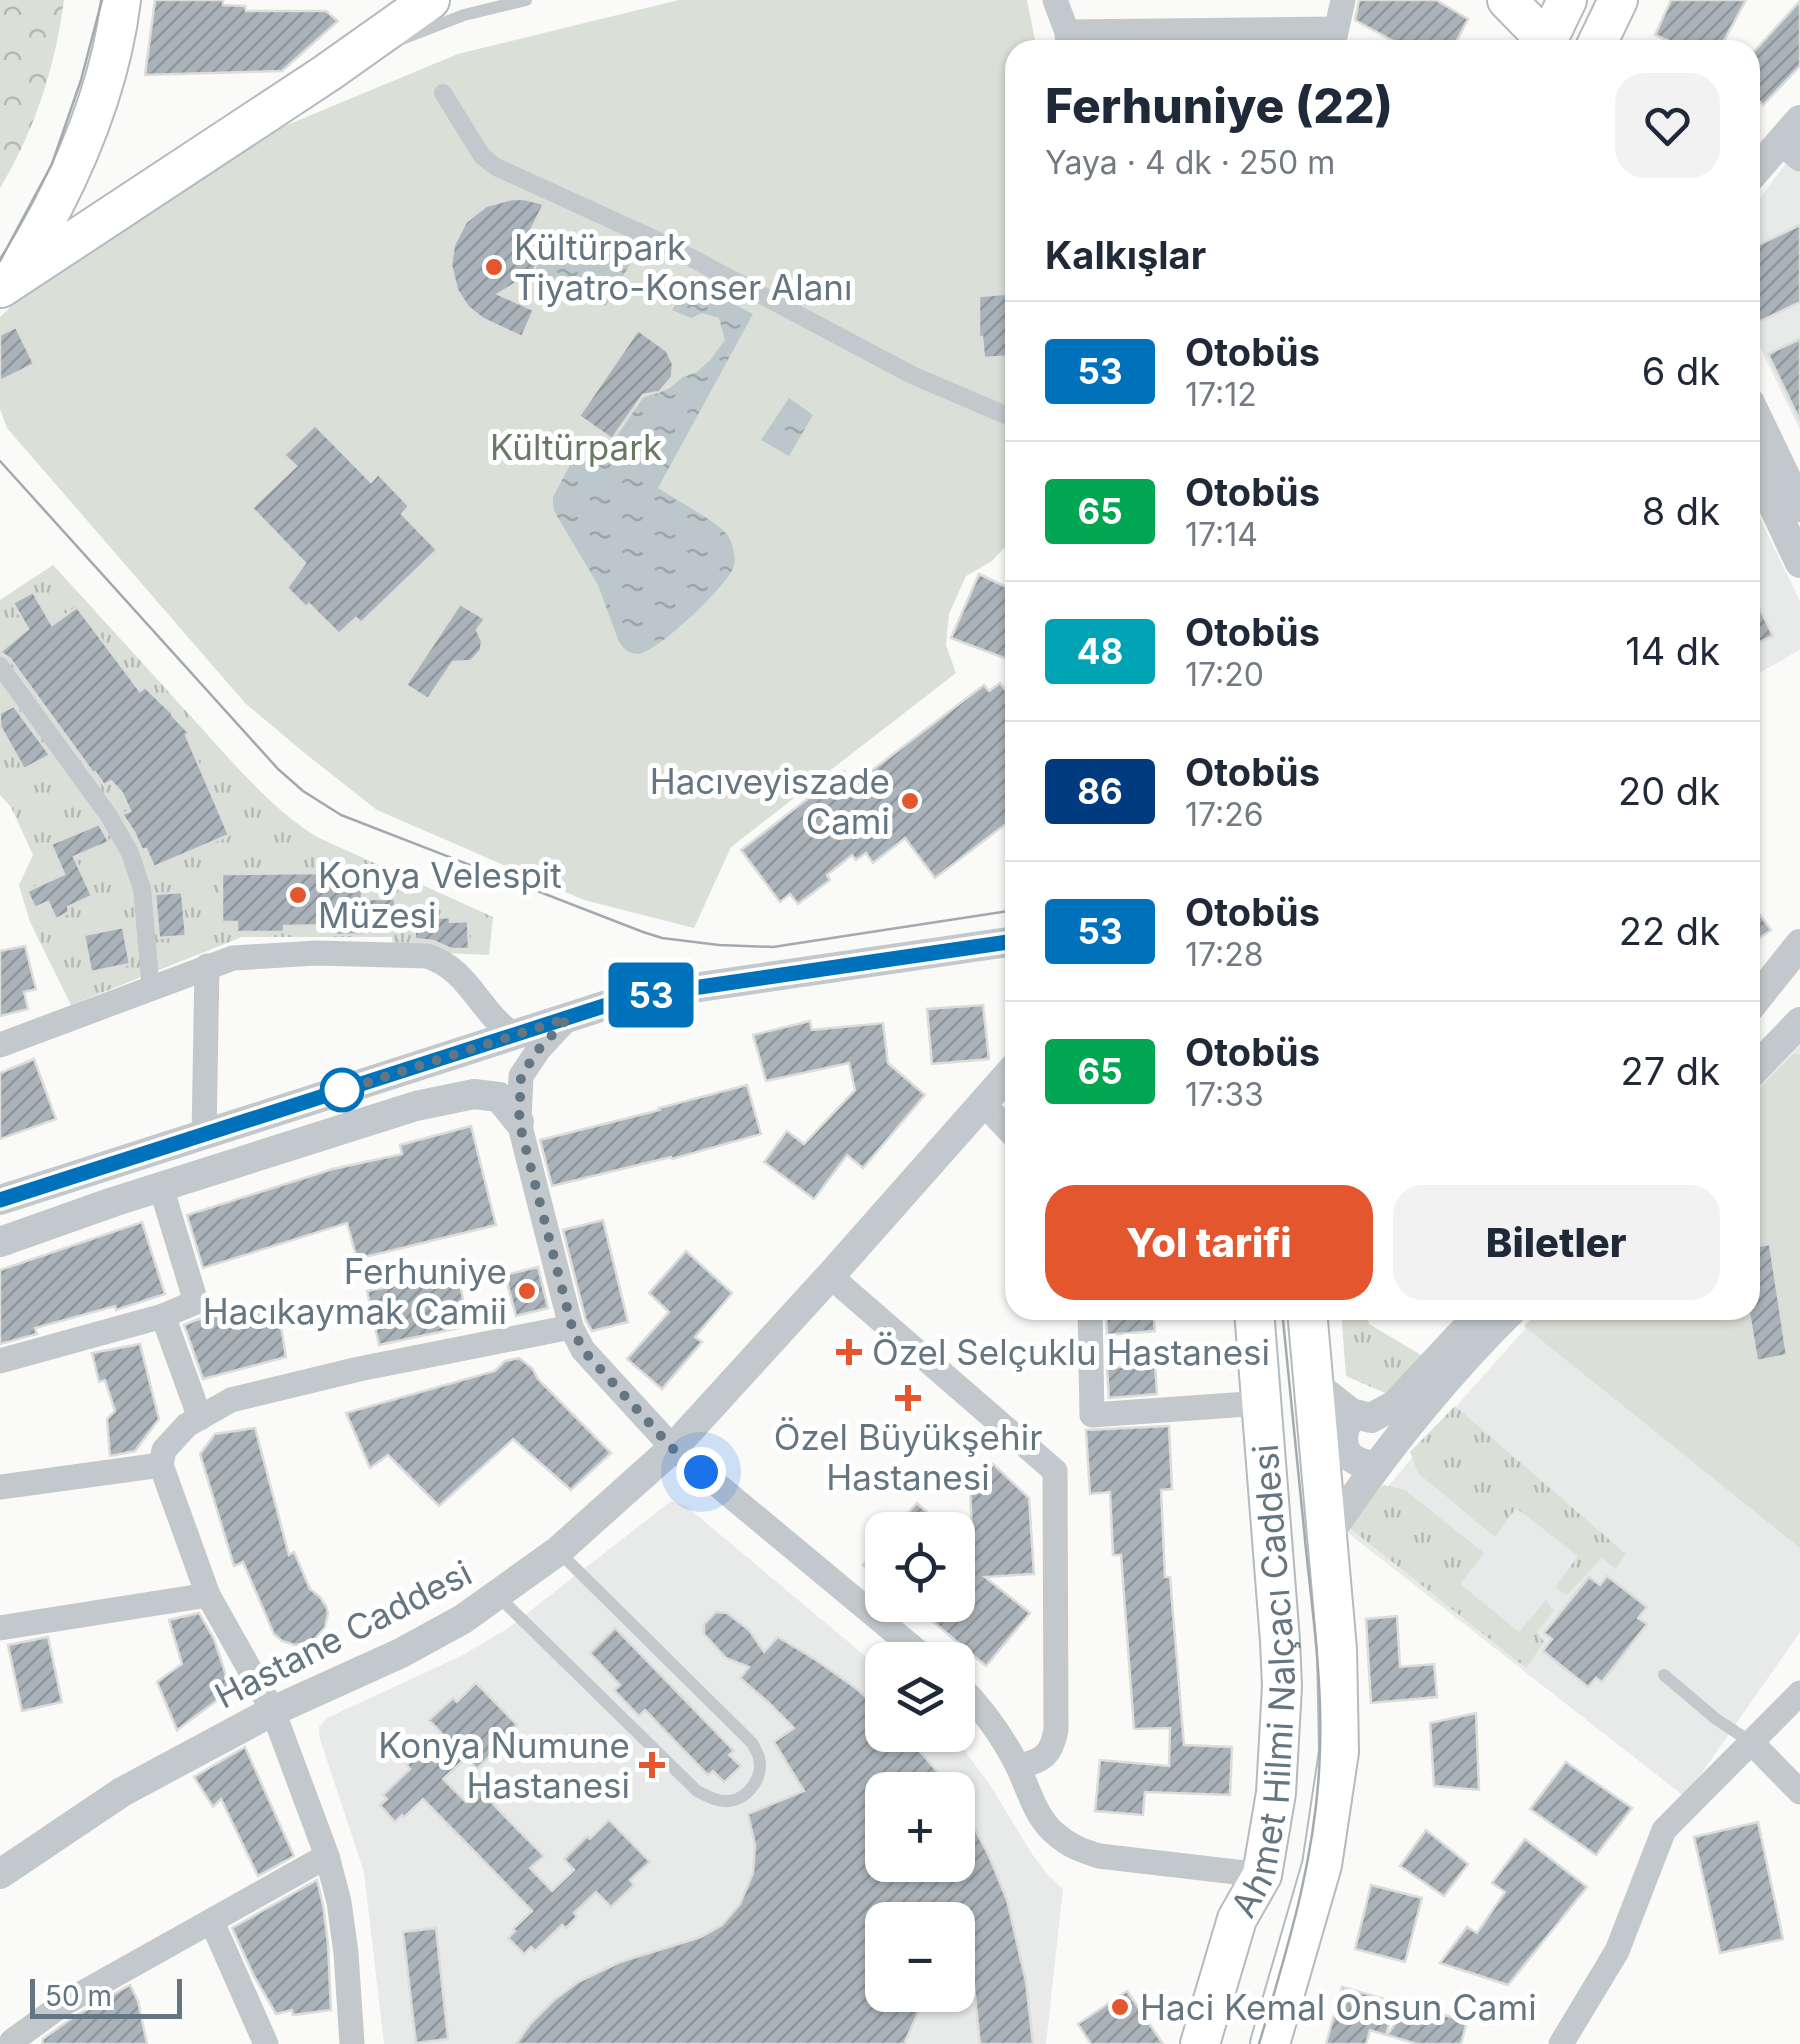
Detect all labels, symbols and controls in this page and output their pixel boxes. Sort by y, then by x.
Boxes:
button: heart [1615,73,1720,178]
text: Ferhuniye (22) [1045,76,1393,135]
text: Yaya · 4 dk · 250 m [1045,143,1335,182]
place label: Kültürpark Tiyatro-Konser Alanı [514,226,852,308]
text: Kalkışlar [1045,232,1206,278]
marker: Kültürpark Tiyatro-Konser Alanı [483,256,505,278]
text: Otobüs [1185,329,1320,375]
text: 6 dk [1642,348,1720,394]
text: 53 [1078,350,1122,392]
text: 17:12 [1185,375,1257,414]
park label: Kültürpark [490,426,662,468]
text: Otobüs [1185,469,1320,515]
text: 8 dk [1642,488,1720,534]
text: 65 [1077,490,1123,532]
text: 17:14 [1185,515,1258,554]
text: Otobüs [1185,609,1320,655]
text: 14 dk [1625,628,1720,674]
text: 48 [1077,630,1123,672]
text: 17:20 [1185,655,1264,694]
text: Otobüs [1185,749,1320,795]
place label: Hacıveyiszade Cami [650,760,890,842]
text: 20 dk [1618,768,1720,814]
text: 86 [1077,770,1123,812]
marker: Hacıveyiszade Cami [899,790,921,812]
text: 17:26 [1185,795,1264,834]
place label: Konya Velespit Müzesi [318,854,562,936]
marker: Konya Velespit Müzesi [287,884,309,906]
text: Otobüs [1185,889,1320,935]
text: 22 dk [1619,908,1720,954]
text: 53 [1078,910,1122,952]
text: 17:28 [1185,935,1264,974]
line badge: 53 [606,962,696,1028]
text: 53 [629,974,673,1016]
text: Otobüs [1185,1029,1320,1075]
text: 27 dk [1621,1048,1720,1094]
text: 65 [1077,1050,1123,1092]
unlabelled marker [321,1069,363,1111]
text: 17:33 [1185,1075,1264,1114]
button: Yol tarifi [1045,1185,1373,1300]
button: Biletler [1393,1185,1720,1300]
place label: Ferhuniye Hacıkaymak Camii [203,1250,507,1332]
marker: Ferhuniye Hacıkaymak Camii [516,1280,538,1302]
place label: Özel Selçuklu Hastanesi [872,1331,1270,1373]
marker: Özel Selçuklu Hastanesi [836,1339,862,1365]
marker: Özel Büyükşehir Hastanesi [895,1385,921,1411]
place label: Özel Büyükşehir Hastanesi [774,1416,1042,1498]
street label: Ahmet Hilmi Nalçacı Caddesi [1222,1443,1303,1924]
your location [676,1447,726,1497]
map controls [865,1512,975,2012]
button: locate [865,1512,975,1622]
street label: Hastane Caddesi [208,1551,478,1717]
button: layers [865,1642,975,1752]
place label: Konya Numune Hastanesi [378,1724,630,1806]
marker: Konya Numune Hastanesi [639,1752,665,1778]
button: + [865,1772,975,1882]
button: − [865,1902,975,2012]
scale bar [30,1974,182,2018]
text: 50 m [45,1979,112,2013]
place label: Haci Kemal Onsun Cami [1140,1986,1537,2028]
marker: Haci Kemal Onsun Cami [1109,1996,1131,2018]

